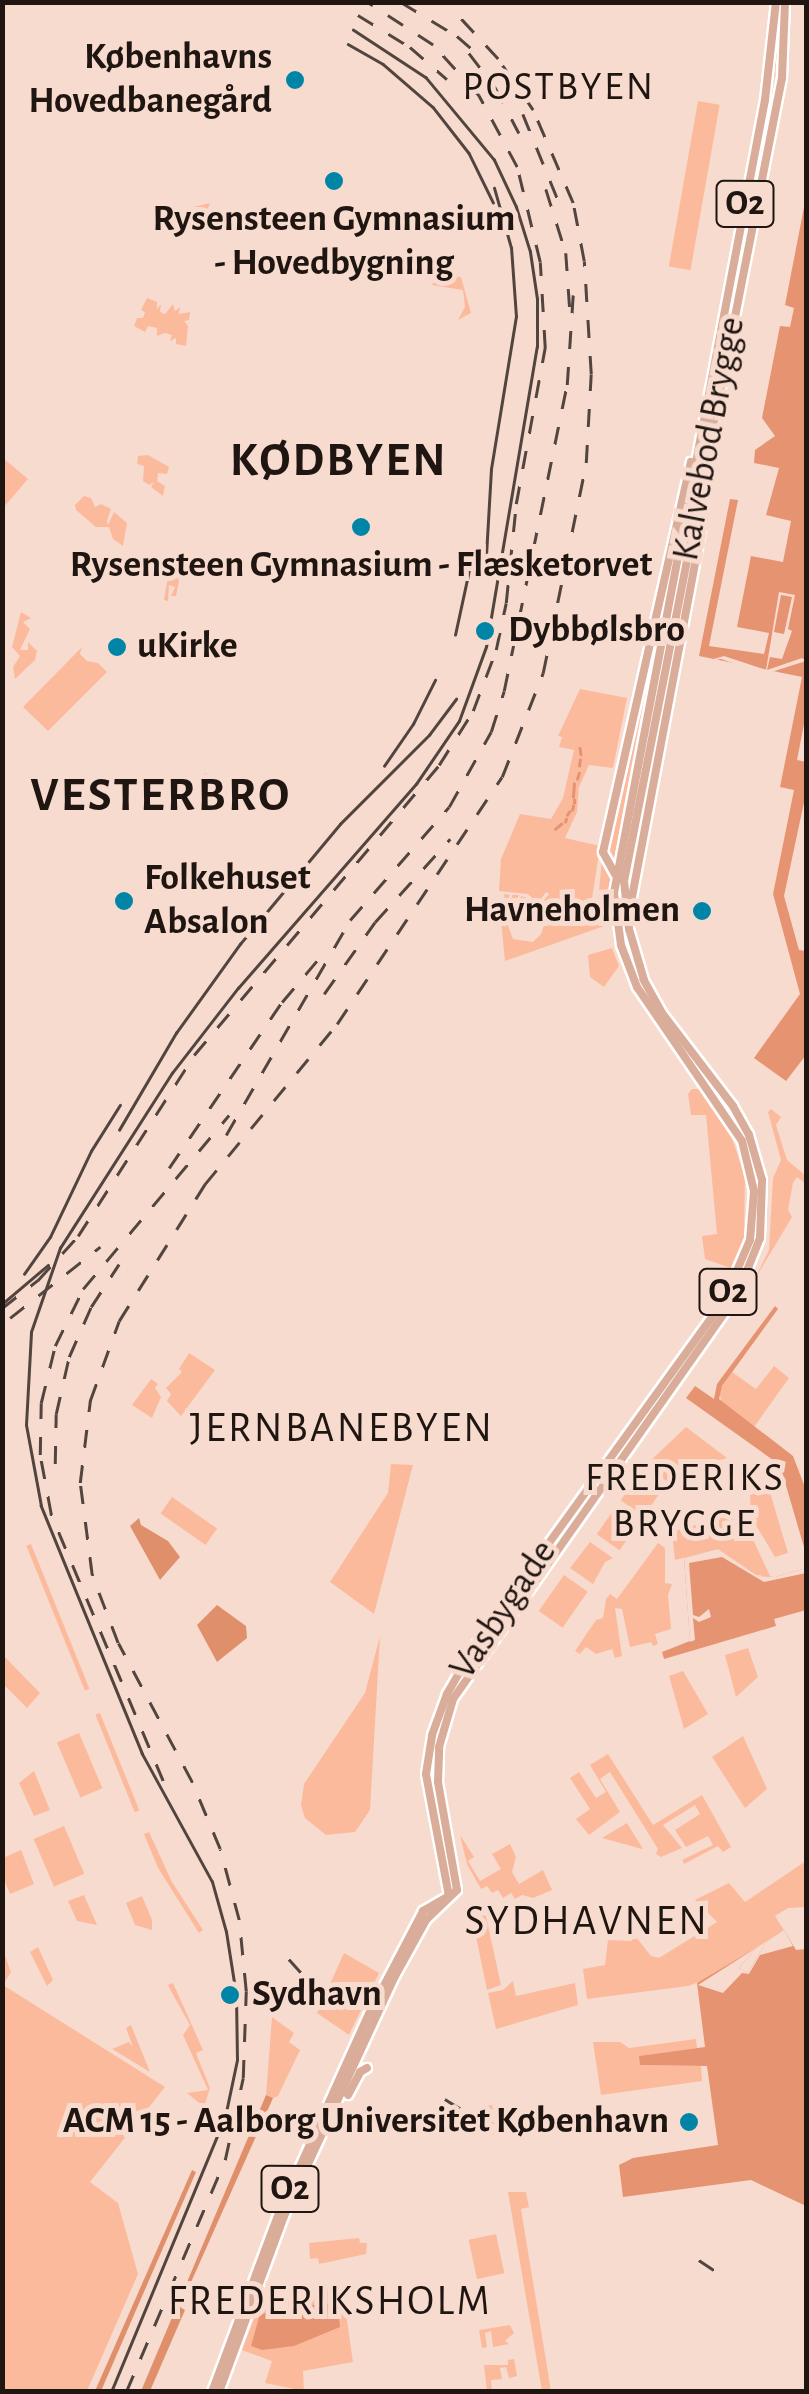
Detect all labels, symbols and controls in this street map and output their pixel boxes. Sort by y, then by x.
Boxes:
place label: Københavns Hovedbanegård [28,35,272,124]
district label: POSTBYEN [462,63,656,111]
marker: Københavns Hovedbanegård [282,67,308,93]
marker: Rysensteen Gymnasium - Hovedbygning [323,170,345,192]
road number: O2 [715,174,775,234]
place label: Rysensteen Gymnasium - Hovedbygning [153,197,515,286]
street label: Kalvebod Brygge [664,313,756,565]
district label: KØDBYEN [230,433,448,491]
marker: Rysensteen Gymnasium - Flæsketorvet [350,516,372,538]
place label: Rysensteen Gymnasium - Flæsketorvet [70,543,652,589]
place label: Dybbølsbro [508,608,685,654]
marker: Dybbølsbro [472,618,498,644]
place label: uKirke [137,624,238,670]
marker: uKirke [106,636,128,658]
district label: VESTERBRO [30,768,292,826]
place label: Folkehuset Absalon [144,856,311,946]
place label: Havneholmen [464,888,680,934]
marker: Folkehuset Absalon [113,890,135,912]
marker: Havneholmen [689,898,715,924]
road number: O2 [698,1262,758,1322]
district label: JERNBANEBYEN [190,1403,494,1453]
district label: FREDERIKS BRYGGE [585,1454,785,1548]
street label: Vasbygade [441,1532,567,1688]
district label: SYDHAVNEN [464,1896,710,1946]
place label: Sydhavn [252,1972,382,2018]
marker: Sydhavn [217,1982,243,2008]
place label: ACM 15 - Aalborg Universitet København [63,2099,669,2145]
marker: ACM 15 - Aalborg Universitet København [678,2111,700,2133]
road number: O2 [260,2159,320,2219]
district label: FREDERIKSHOLM [168,2276,492,2326]

